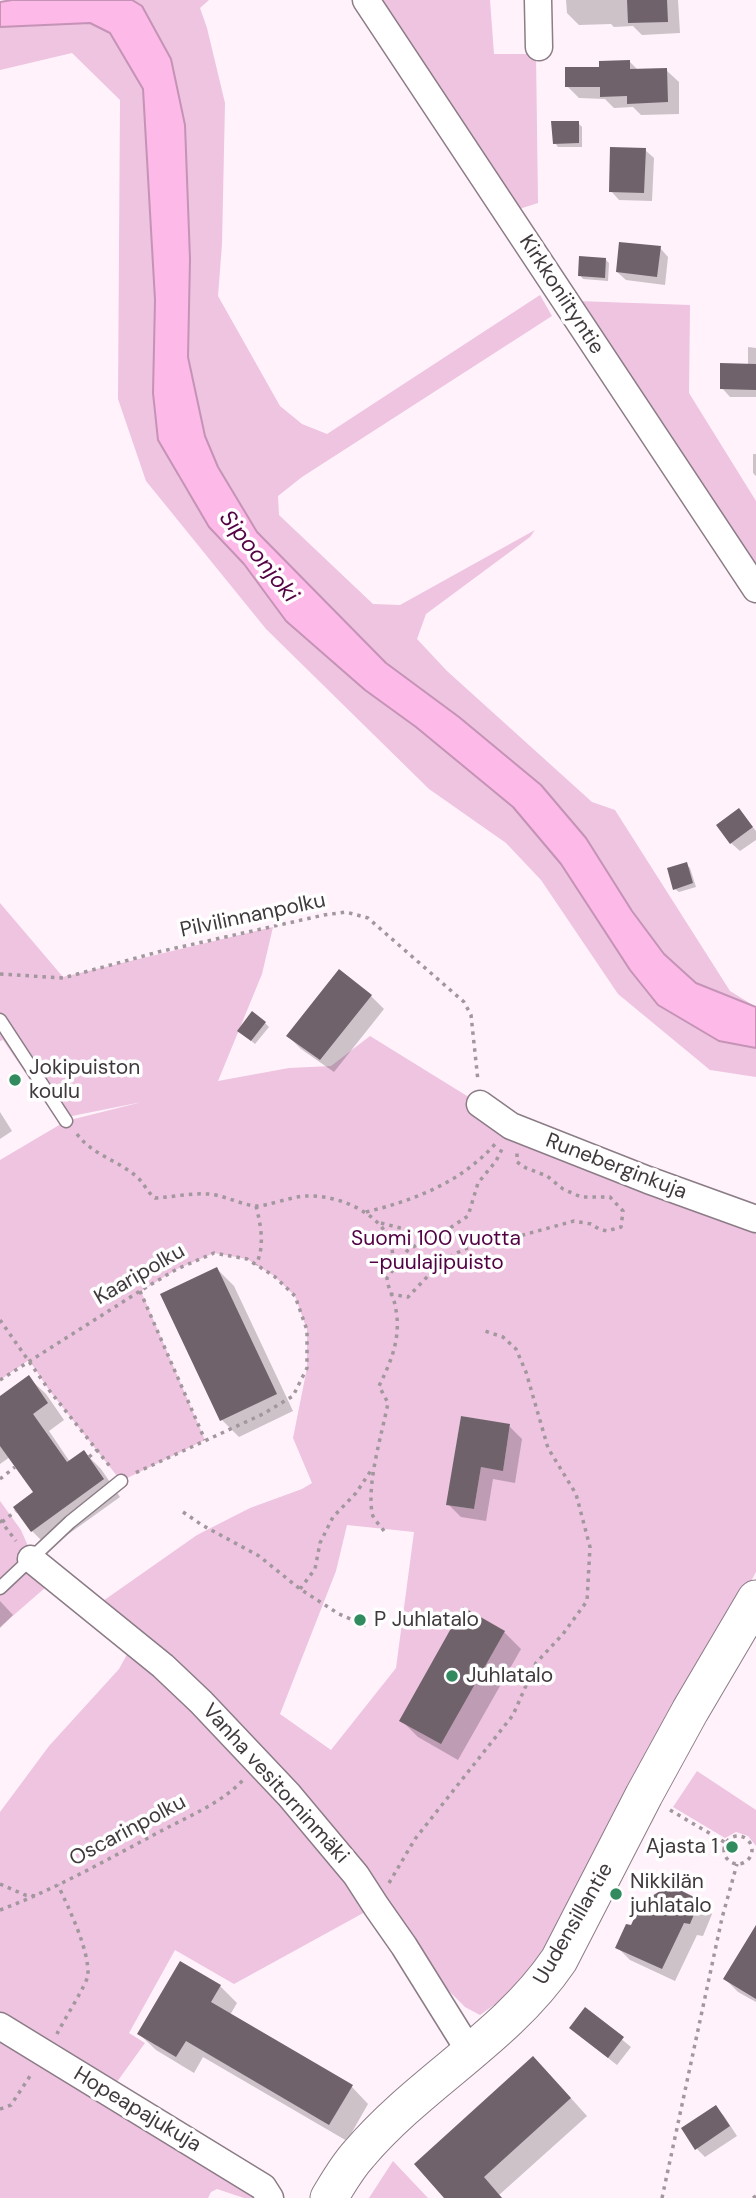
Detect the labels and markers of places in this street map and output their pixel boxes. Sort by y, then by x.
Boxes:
place label: Jokipuiston koulu [29,1055,140,1105]
marker: Jokipuiston koulu [7,1072,23,1088]
place label: P Juhlatalo [374,1607,479,1633]
marker: P Juhlatalo [352,1612,368,1628]
place label: Juhlatalo [466,1663,553,1689]
marker: Juhlatalo [444,1668,460,1684]
place label: Ajasta 1 [646,1834,718,1860]
marker: Ajasta 1 [724,1839,740,1855]
place label: Nikkilän juhlatalo [630,1869,712,1919]
marker: Nikkilän juhlatalo [608,1886,624,1902]

